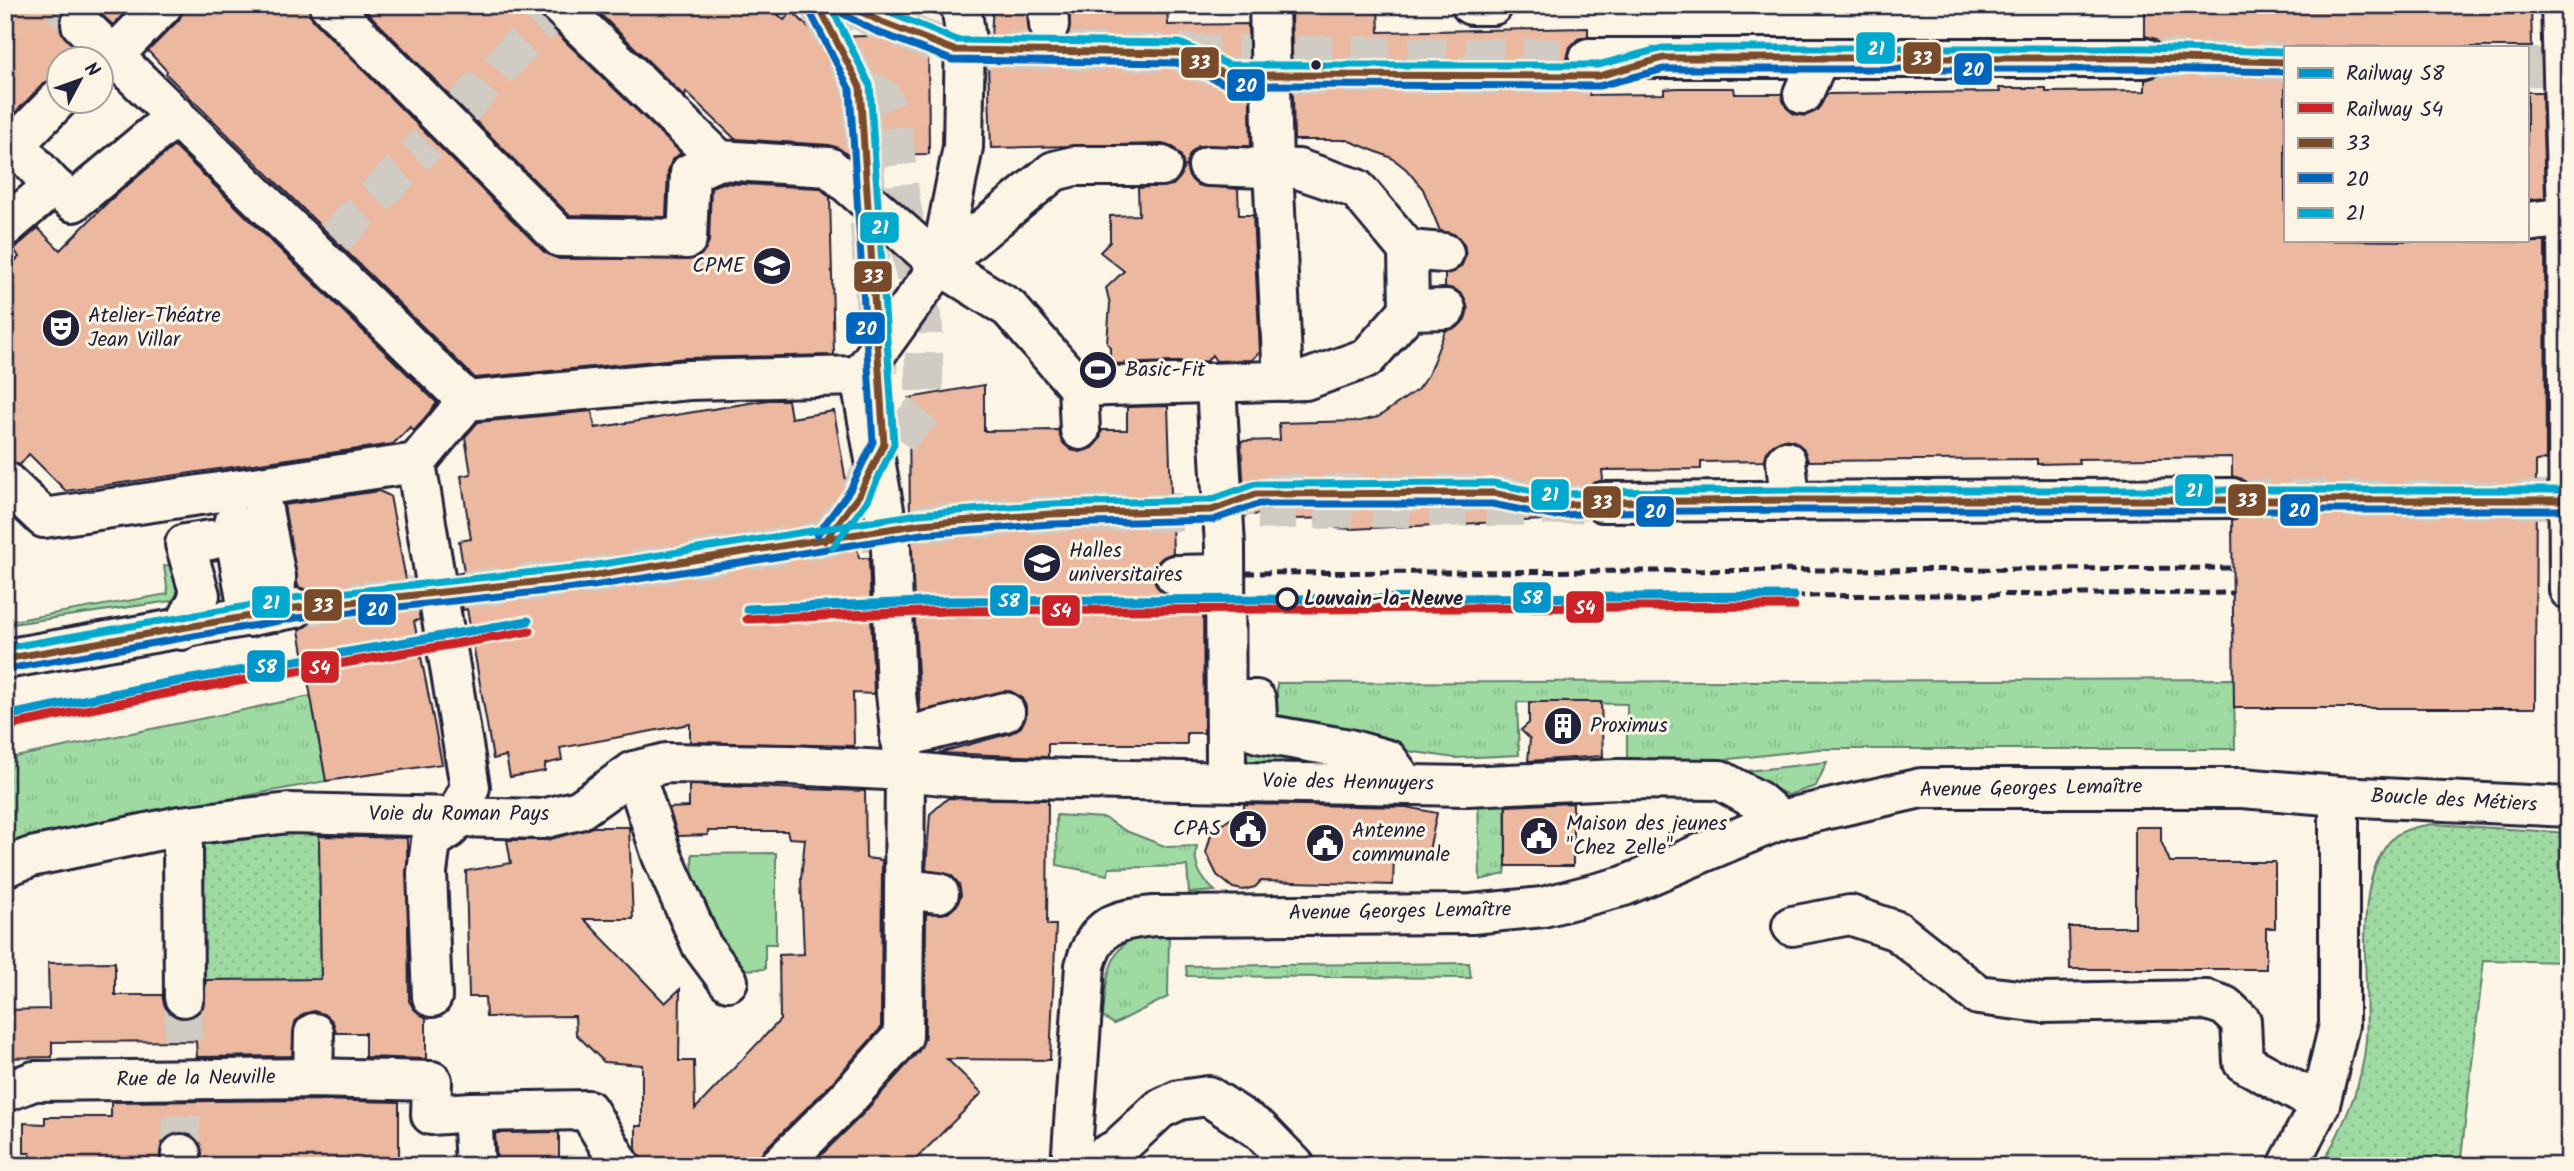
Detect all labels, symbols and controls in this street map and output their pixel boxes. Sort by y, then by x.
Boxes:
line badge: 21 [1855,31,1896,65]
text: 21 [1868,35,1885,65]
line badge: 33 [1902,41,1942,75]
text: 33 [1911,45,1932,75]
north arrow [46,46,116,116]
line badge: 33 [1180,46,1220,79]
legend [2284,46,2528,242]
text: 33 [1189,49,1210,79]
line badge: 20 [1953,52,1993,86]
text: N [76,56,107,85]
text: 20 [1963,56,1984,86]
unlabelled marker [1309,58,1323,72]
text: Railway S8 [2346,58,2445,91]
line badge: 20 [1226,68,1266,102]
text: 20 [1236,72,1257,102]
text: Railway S4 [2346,94,2443,127]
text: 33 [2346,128,2370,161]
text: 20 [2346,164,2369,197]
text: 21 [2346,198,2365,231]
line badge: 21 [859,211,900,244]
text: 21 [872,214,889,244]
school or university icon: CPME [751,245,793,287]
place label: CPME [692,250,746,283]
line badge: 33 [853,260,893,293]
text: 33 [862,263,883,293]
place label: Atelier-Théatre Jean Villar [88,300,221,357]
theatre icon: Atelier-Théatre Jean Villar [40,307,82,349]
line badge: 20 [845,311,886,345]
text: 20 [856,315,877,345]
sports icon: Basic-Fit [1077,349,1119,391]
place label: Basic-Fit [1125,354,1206,387]
line badge: 21 [2174,473,2214,507]
text: 21 [2186,477,2203,507]
line badge: 21 [1530,478,1570,511]
text: 21 [1542,481,1559,511]
line badge: 33 [2227,483,2267,517]
line badge: 33 [1582,485,1622,519]
text: 33 [2236,487,2257,517]
text: 33 [1591,489,1612,519]
line badge: 20 [2279,493,2319,527]
line badge: 20 [1635,495,1675,528]
text: 20 [2289,497,2310,527]
text: 20 [1645,498,1666,528]
place label: Halles universitaires [1069,535,1183,592]
school or university icon: Halles universitaires [1021,542,1063,584]
line badge: S8 [1512,581,1552,614]
place label: Louvain-la-Neuve [1304,583,1463,616]
line badge: S8 [989,584,1029,617]
text: S8 [1521,584,1544,614]
line badge: 21 [251,585,291,619]
text: S8 [998,587,1021,617]
line badge: 33 [303,588,343,622]
marker: Louvain-la-Neuve [1276,588,1298,610]
text: 21 [263,589,280,619]
line badge: S4 [1565,590,1605,624]
text: 33 [312,592,333,622]
line badge: 20 [357,593,397,626]
line badge: S4 [1041,594,1081,627]
text: S4 [1575,594,1596,624]
text: 20 [367,596,388,626]
text: S4 [1051,597,1072,627]
line badge: S8 [246,649,286,683]
line badge: S4 [300,650,340,684]
text: S8 [255,653,278,683]
text: S4 [310,654,331,684]
building icon: Proximus [1542,705,1584,747]
place label: Proximus [1590,710,1668,743]
street label: Voie des Hennuyers [1262,765,1434,801]
street label: Avenue Georges Lemaître [1919,771,2143,807]
street label: Boucle des Métiers [2370,780,2538,822]
street label: Voie du Roman Pays [369,798,549,831]
public building icon: CPAS [1227,808,1269,850]
place label: Maison des jeunes "Chez Zelle" [1566,808,1727,865]
place label: CPAS [1173,813,1221,846]
place label: Antenne communale [1352,815,1451,872]
public building icon: Maison des jeunes "Chez Zelle" [1518,815,1560,857]
public building icon: Antenne communale [1304,822,1346,864]
street label: Avenue Georges Lemaître [1288,894,1512,930]
street label: Rue de la Neuville [116,1061,277,1097]

